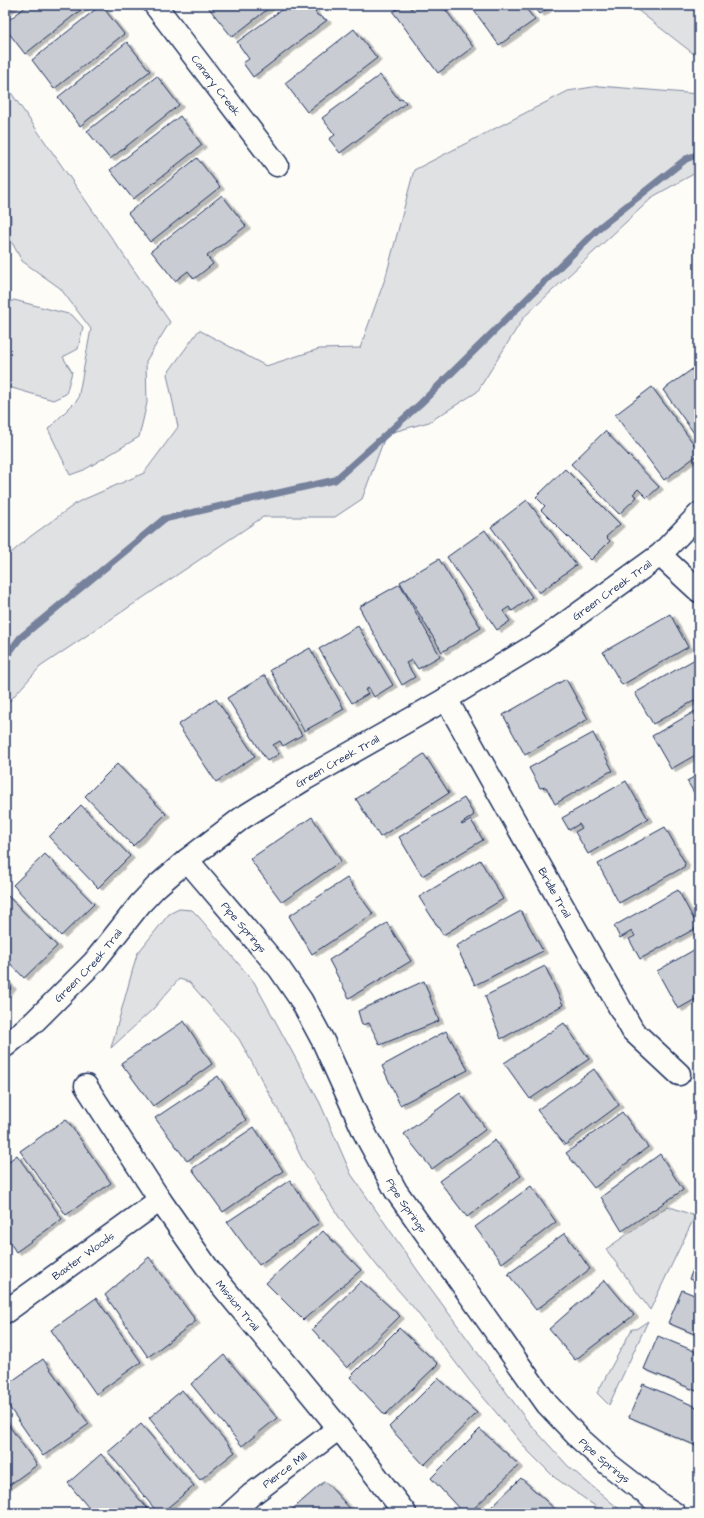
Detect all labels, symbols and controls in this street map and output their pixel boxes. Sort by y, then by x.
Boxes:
street label: Canary Creek [188,52,245,119]
street label: Green Creek Trail [569,556,655,624]
street label: Green Creek Trail [292,731,382,791]
street label: Bridle Trail [535,865,575,920]
street label: Pipe Springs [218,898,270,956]
street label: Green Creek Trail [51,925,125,1005]
street label: Pipe Springs [383,1175,431,1236]
street label: Baxter Woods [49,1228,117,1283]
street label: Mission Trail [213,1277,264,1334]
street label: Pipe Springs [576,1434,634,1487]
street label: Pierce Mill [259,1448,310,1491]

